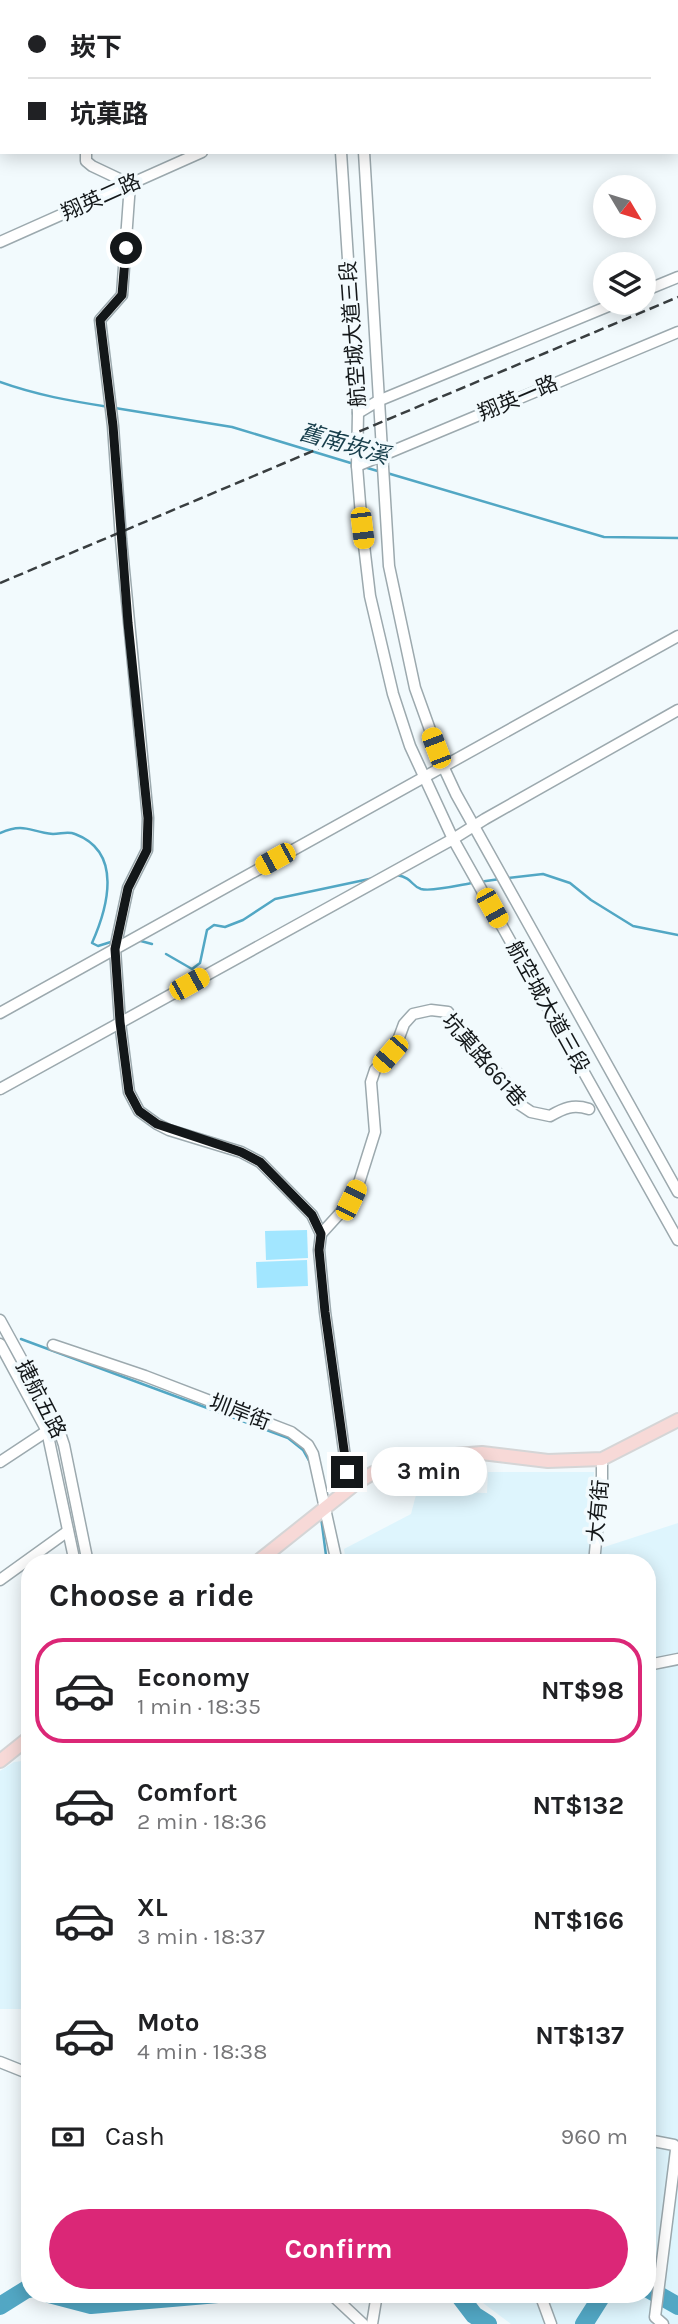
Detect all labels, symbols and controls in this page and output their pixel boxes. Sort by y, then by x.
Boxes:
text: 崁下 [70,32,122,63]
text: 坑菓路 [70,99,148,130]
street label: 翔英二路 [58,169,144,225]
north arrow [593,175,656,238]
map controls [593,175,656,315]
route start [110,232,142,264]
button: layers [593,252,656,315]
street label: 航空城大道三段 [336,260,370,408]
street label: 翔英一路 [475,371,561,425]
water label: 舊南崁溪 [296,418,395,470]
car [350,506,375,550]
car [419,725,454,771]
car [252,840,299,878]
car [473,885,512,931]
street label: 航空城大道三段 [502,937,594,1077]
car [166,965,213,1003]
street label: 坑菓路661巷 [437,1009,531,1111]
car [369,1031,412,1077]
car [333,1177,370,1223]
street label: 捷航五路 [11,1356,71,1442]
street label: 圳岸街 [206,1390,274,1434]
callout: 3 min [372,1448,487,1496]
route end [331,1456,363,1488]
text: 3 min [397,1458,461,1485]
street label: 大有街 [583,1479,613,1543]
text: Choose a ride [49,1577,254,1614]
icon: car [53,1659,116,1722]
text: Economy [137,1662,249,1693]
text: NT$98 [541,1675,624,1706]
text: 1 min · 18:35 [137,1693,261,1720]
icon: car [53,1774,116,1837]
text: Comfort [137,1777,238,1808]
text: NT$132 [532,1790,624,1821]
text: 2 min · 18:36 [137,1808,267,1835]
icon: car [53,1889,116,1952]
text: XL [137,1892,168,1923]
text: NT$166 [533,1905,624,1936]
text: 3 min · 18:37 [137,1923,265,1950]
icon: car [53,2004,116,2067]
text: Moto [137,2007,199,2038]
text: NT$137 [535,2020,624,2051]
text: 4 min · 18:38 [137,2038,267,2065]
icon: cash [49,2118,87,2156]
text: Cash [105,2121,165,2152]
text: 960 m [561,2123,628,2150]
button: Confirm [49,2209,628,2289]

